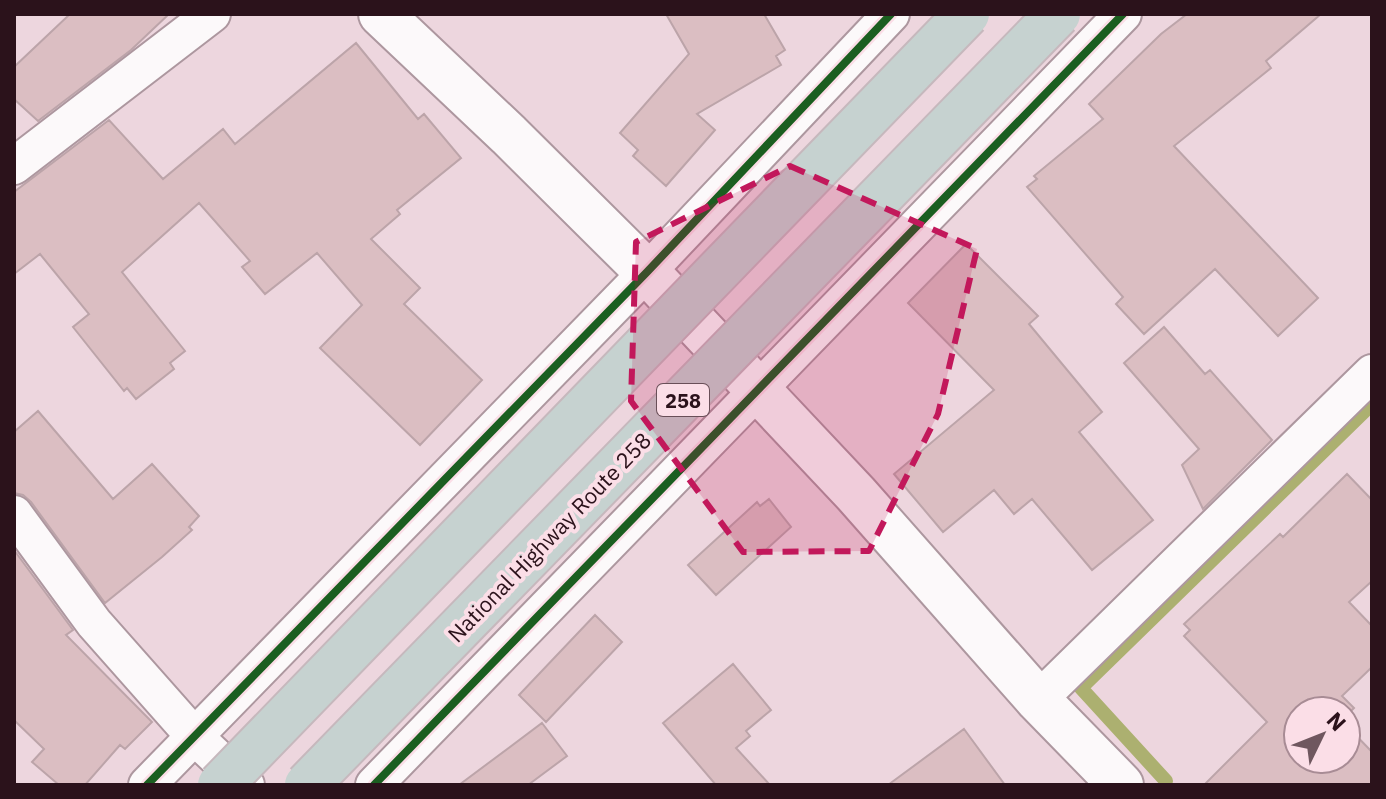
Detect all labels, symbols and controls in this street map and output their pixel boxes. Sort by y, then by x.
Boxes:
road number: 258 [657,384,709,416]
street label: National Highway Route 258 [441,426,657,648]
north arrow [1282,695,1362,775]
text: N [1321,705,1353,737]

